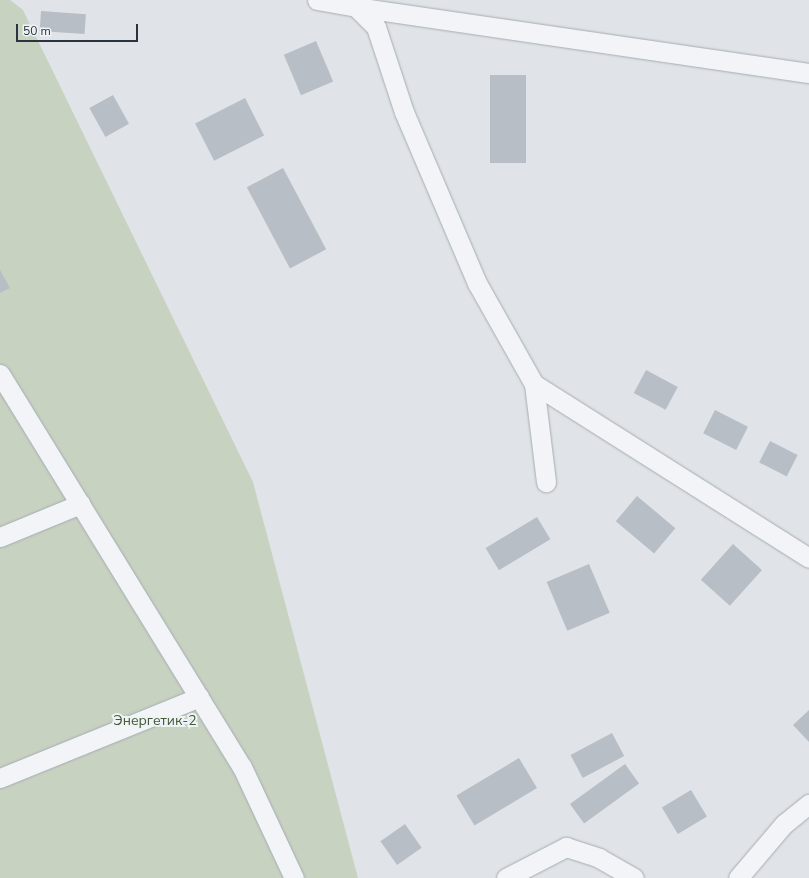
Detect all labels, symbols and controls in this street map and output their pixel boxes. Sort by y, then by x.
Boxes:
scale bar [18,16,140,42]
text: 50 m [23,23,51,39]
park label: Энергетик-2 [113,713,197,729]

